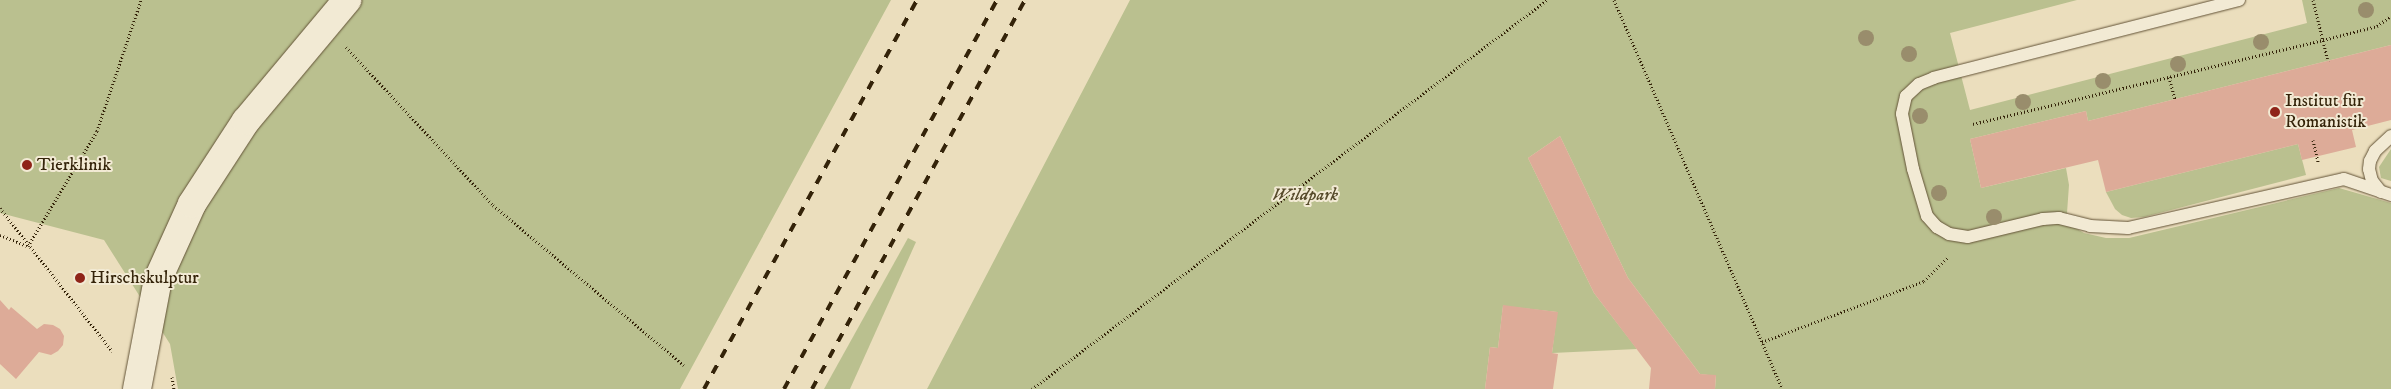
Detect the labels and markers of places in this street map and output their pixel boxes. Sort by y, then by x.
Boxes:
place label: Institut für Romanistik [2285,91,2366,134]
marker: Institut für Romanistik [2269,106,2281,118]
place label: Tierklinik [37,154,111,176]
marker: Tierklinik [21,159,33,171]
place label: Hirschskulptur [90,267,199,289]
marker: Hirschskulptur [74,272,86,284]

